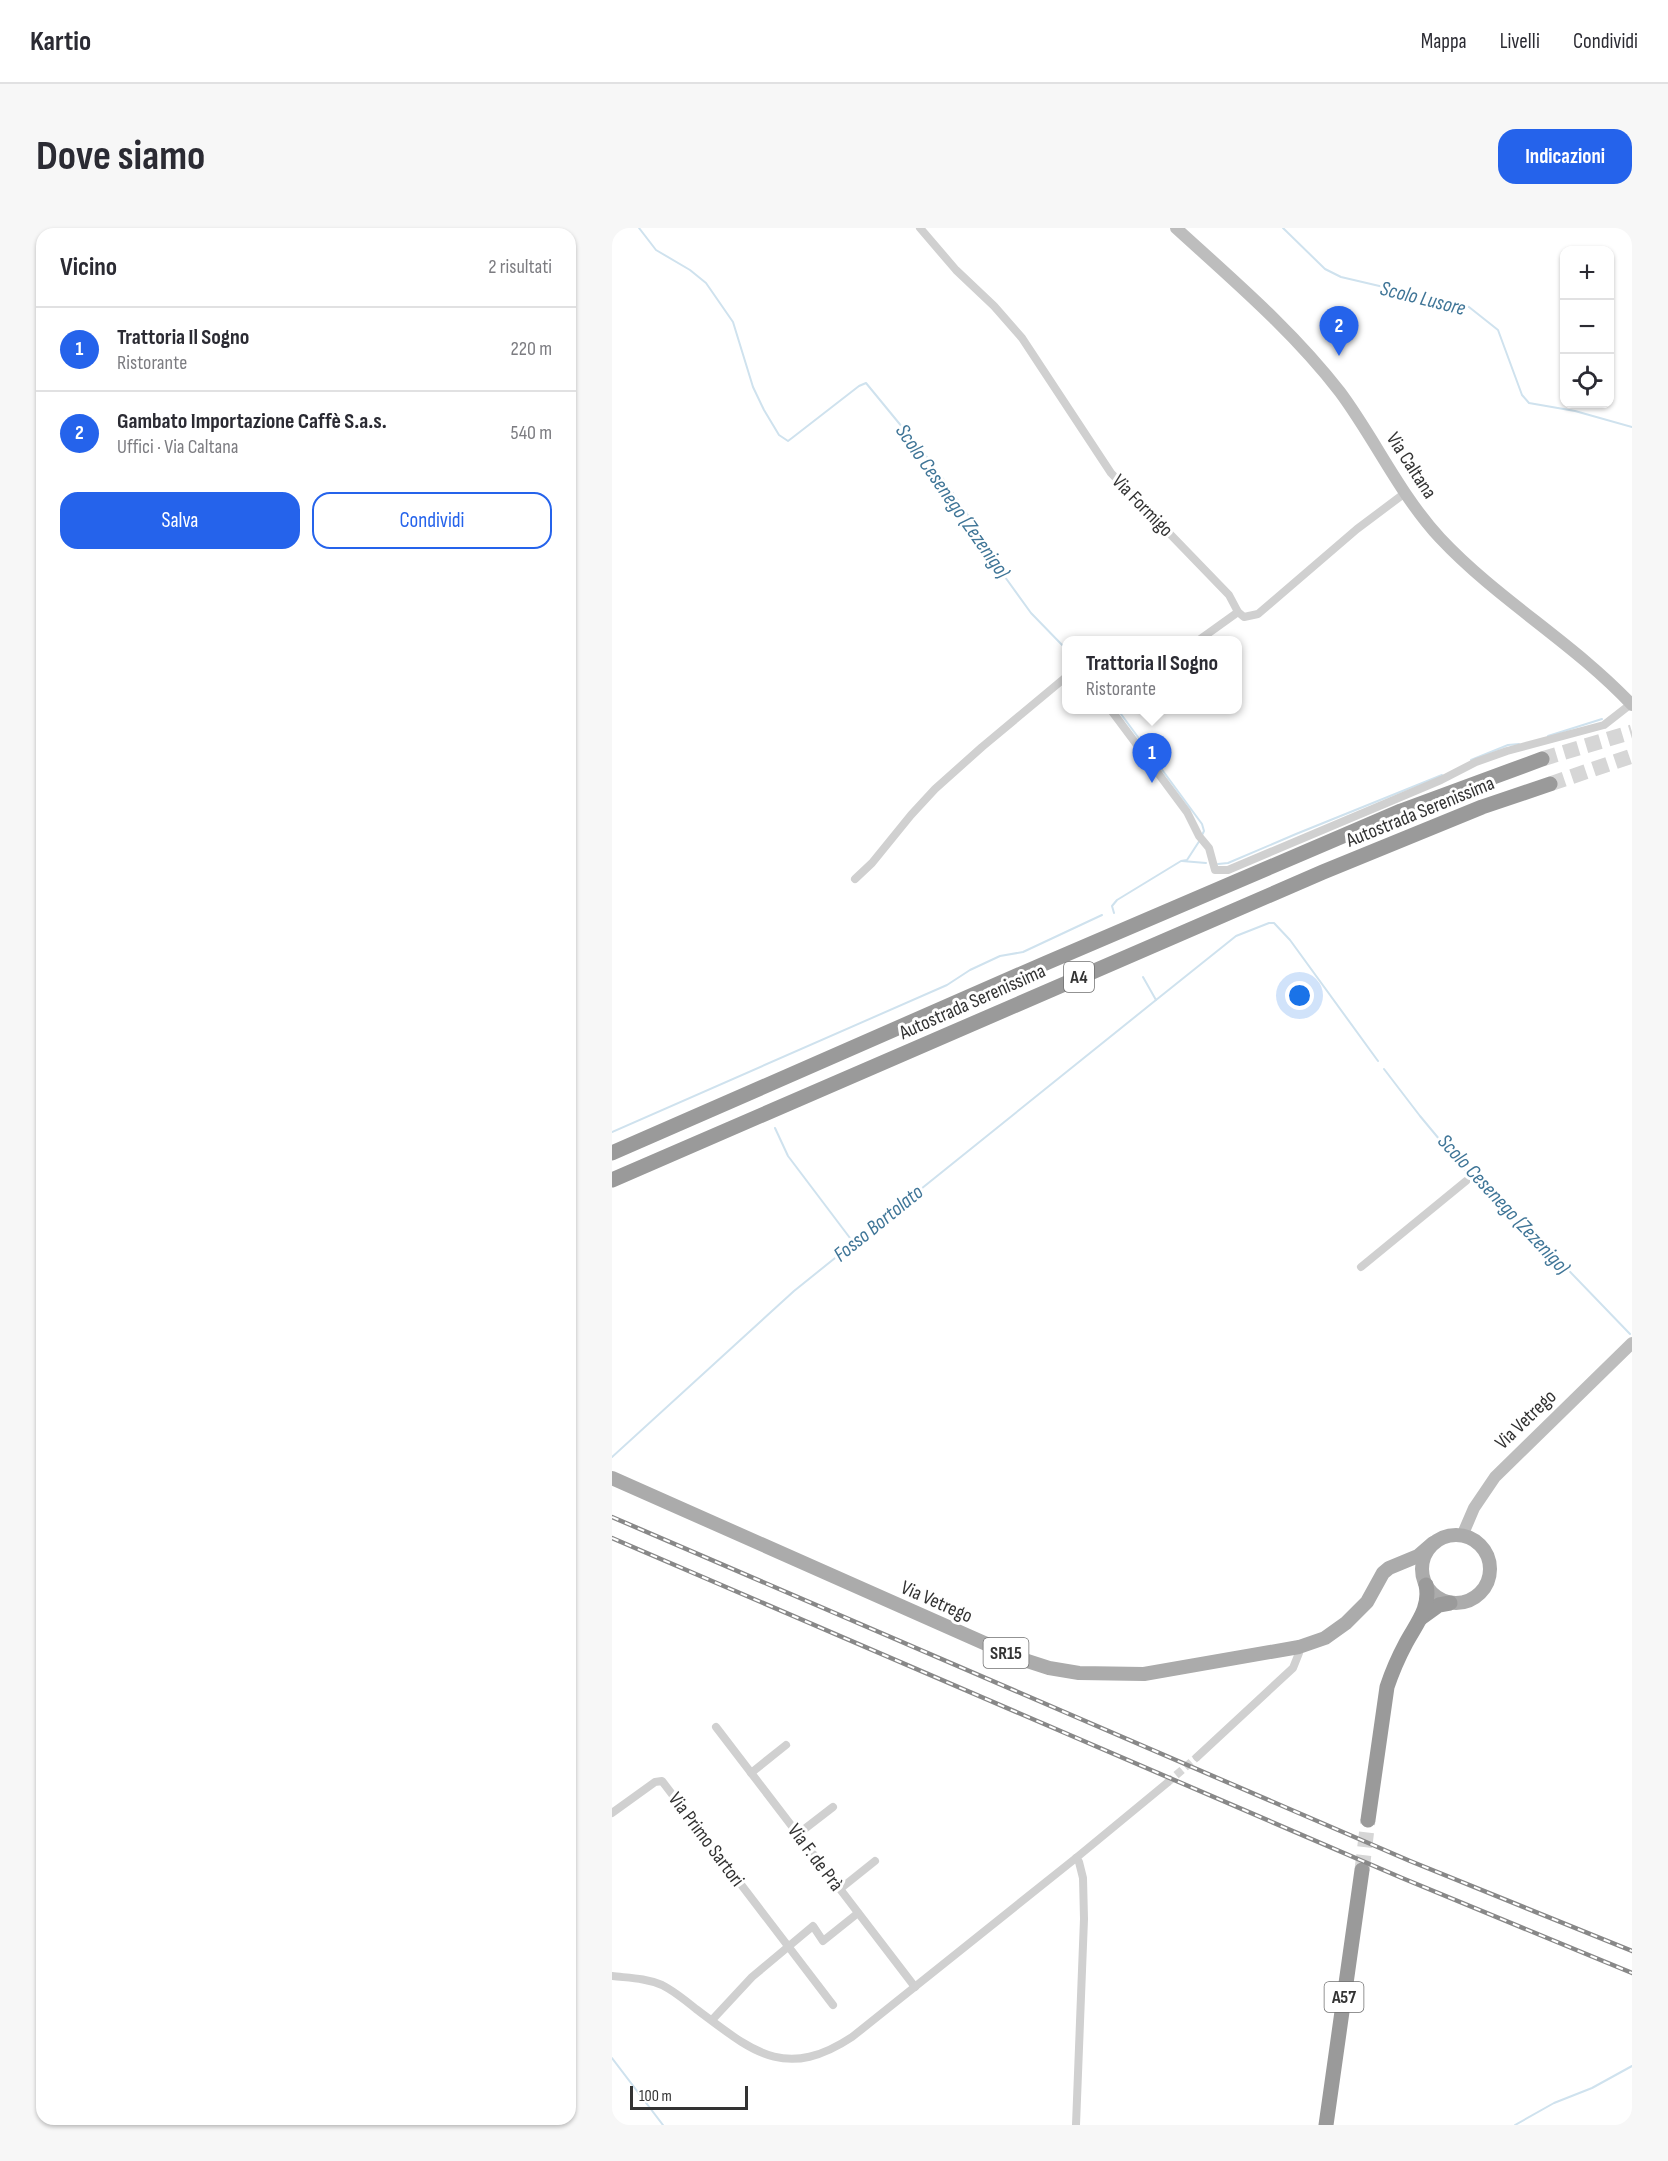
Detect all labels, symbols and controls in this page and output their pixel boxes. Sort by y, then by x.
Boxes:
text: Kartio [30,25,91,58]
text: Mappa [1421,29,1467,54]
text: Livelli [1500,29,1540,54]
text: Condividi [1573,29,1638,54]
button: Indicazioni [1498,129,1632,184]
text: Dove siamo [36,131,205,182]
map controls [1560,246,1614,408]
button: + [1560,246,1614,300]
text: Vicino [60,252,117,283]
text: 2 risultati [488,255,552,279]
water label: Scolo Lusore [1378,276,1468,321]
button: − [1560,300,1614,354]
pin: 2 [1320,306,1358,356]
text: Trattoria Il Sogno [117,324,249,351]
text: 1 [76,337,83,361]
text: 220 m [511,337,552,361]
text: Ristorante [117,351,187,375]
button: locate [1560,354,1614,408]
text: Gambato Importazione Caffè S.a.s. [117,408,387,435]
water label: Scolo Cesenego (Zezenigo) [890,419,1015,584]
text: 2 [75,421,84,445]
text: 540 m [511,421,552,445]
street label: Via Caltana [1381,428,1441,503]
text: Uffici · Via Caltana [117,435,238,459]
street label: Via Formigo [1107,469,1178,542]
button: Salva [60,492,300,549]
button: Condividi [312,492,552,549]
popup [1062,636,1242,714]
text: Trattoria Il Sogno [1086,650,1218,677]
text: Ristorante [1086,677,1156,701]
pin: 1 [1132,734,1172,783]
street label: Autostrada Serenissima [1342,771,1498,853]
street label: Autostrada Serenissima [895,959,1049,1045]
road number: A4 [1064,962,1094,992]
your location [1285,981,1314,1010]
water label: Scolo Cesenego (Zezenigo) [1432,1129,1575,1280]
water label: Fosso Bortolato [828,1179,928,1267]
street label: Via Vetrego [1490,1385,1561,1455]
street label: Via Vetrego [897,1576,976,1628]
road number: SR15 [984,1638,1028,1668]
street label: Via Primo Sartori [663,1788,749,1891]
street label: Via F. de Prà [782,1819,848,1896]
road number: A57 [1324,1982,1364,2012]
scale bar [630,2083,748,2110]
text: 100 m [639,2087,672,2106]

